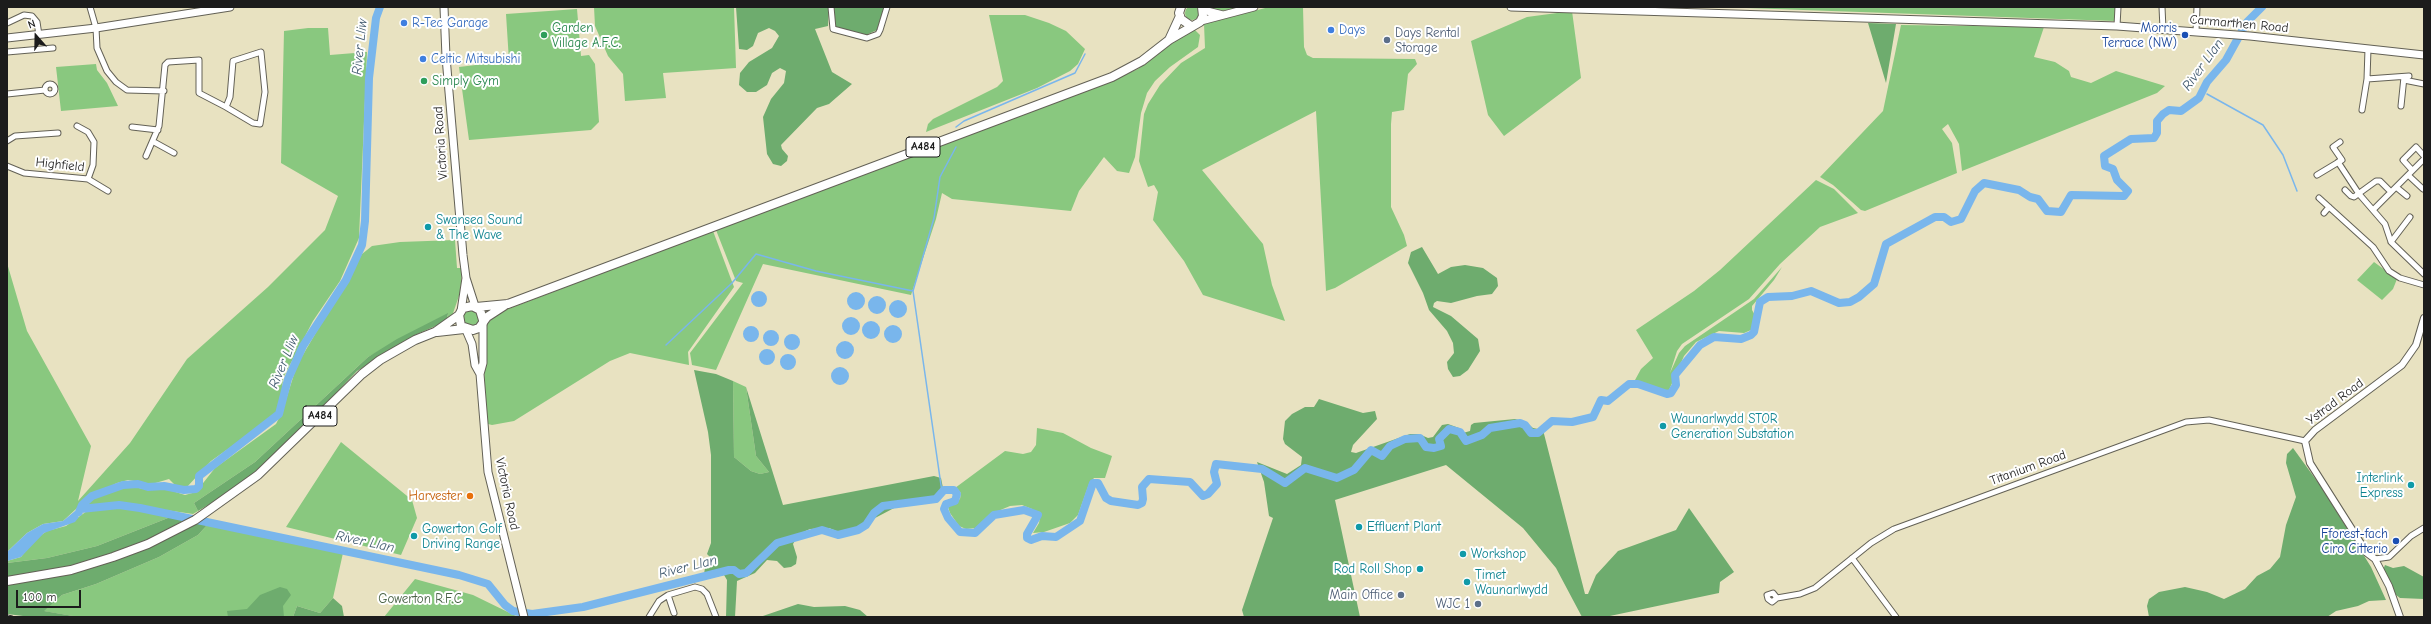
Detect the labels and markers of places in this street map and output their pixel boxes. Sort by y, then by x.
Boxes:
place label: R-Tec Garage [412,15,488,31]
marker: R-Tec Garage [399,18,409,28]
place label: Garden Village A.F.C. [552,20,620,51]
place label: Morris Terrace (NW) [2102,20,2177,51]
place label: Days [1339,22,1365,38]
marker: Days [1326,25,1336,35]
place label: Days Rental Storage [1395,25,1460,56]
marker: Garden Village A.F.C. [539,30,549,40]
marker: Morris Terrace (NW) [2180,30,2190,40]
marker: Days Rental Storage [1382,35,1392,45]
place label: Celtic Mitsubishi [431,51,520,67]
marker: Celtic Mitsubishi [418,54,428,64]
place label: Simply Gym [432,73,499,89]
marker: Simply Gym [419,76,429,86]
place label: Swansea Sound & The Wave [436,212,522,243]
marker: Swansea Sound & The Wave [423,222,433,232]
place label: Waunarlwydd STOR Generation Substation [1671,411,1794,442]
marker: Waunarlwydd STOR Generation Substation [1658,421,1668,431]
place label: Interlink Express [2356,470,2403,501]
marker: Interlink Express [2406,480,2416,490]
place label: Harvester [409,488,462,504]
marker: Harvester [465,491,475,501]
place label: Effluent Plant [1367,519,1441,535]
place label: Gowerton Golf Driving Range [422,521,502,552]
marker: Effluent Plant [1354,522,1364,532]
place label: Fforest-fach Ciro Citterio [2321,526,2388,557]
marker: Gowerton Golf Driving Range [409,531,419,541]
marker: Fforest-fach Ciro Citterio [2391,536,2401,546]
place label: Workshop [1471,546,1526,562]
marker: Workshop [1458,549,1468,559]
place label: Rod Roll Shop [1334,561,1412,577]
marker: Rod Roll Shop [1415,564,1425,574]
place label: Timet Waunarlwydd [1475,567,1548,598]
marker: Timet Waunarlwydd [1462,577,1472,587]
place label: Main Office [1330,587,1393,603]
marker: Main Office [1396,590,1406,600]
place label: WJC 1 [1436,596,1470,612]
marker: WJC 1 [1473,599,1483,609]

